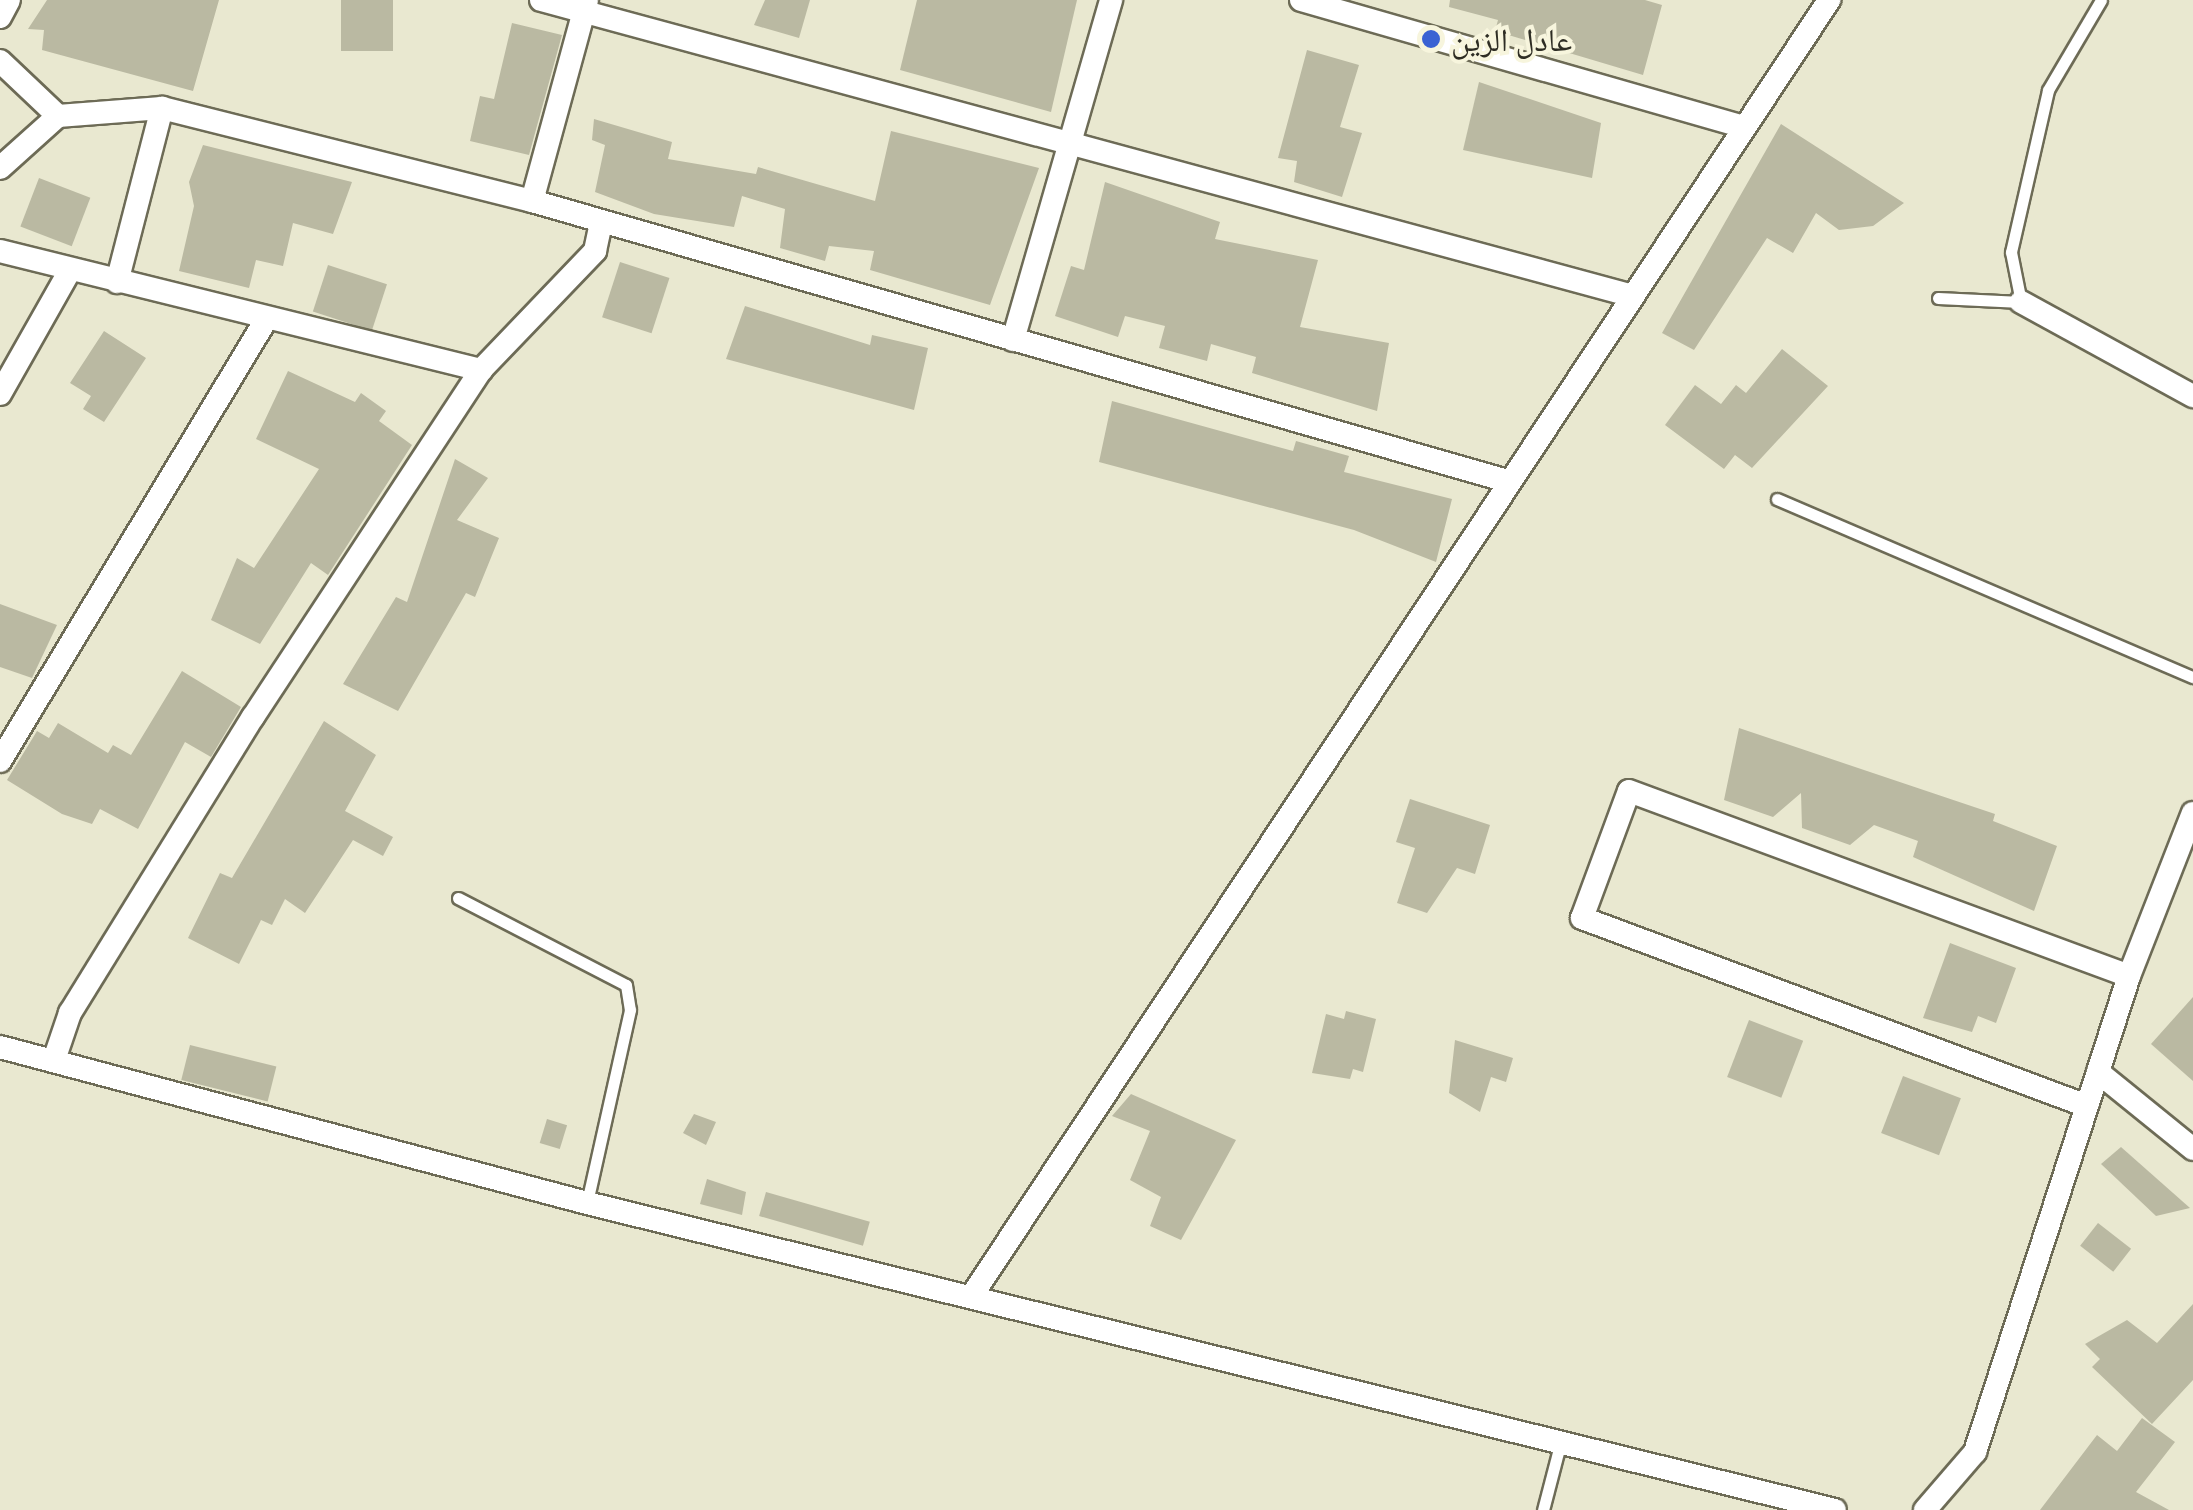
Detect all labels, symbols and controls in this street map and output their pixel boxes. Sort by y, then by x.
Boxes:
place label: عادل الزين [1451,20,1572,58]
marker: عادل الزين [1420,28,1442,50]

